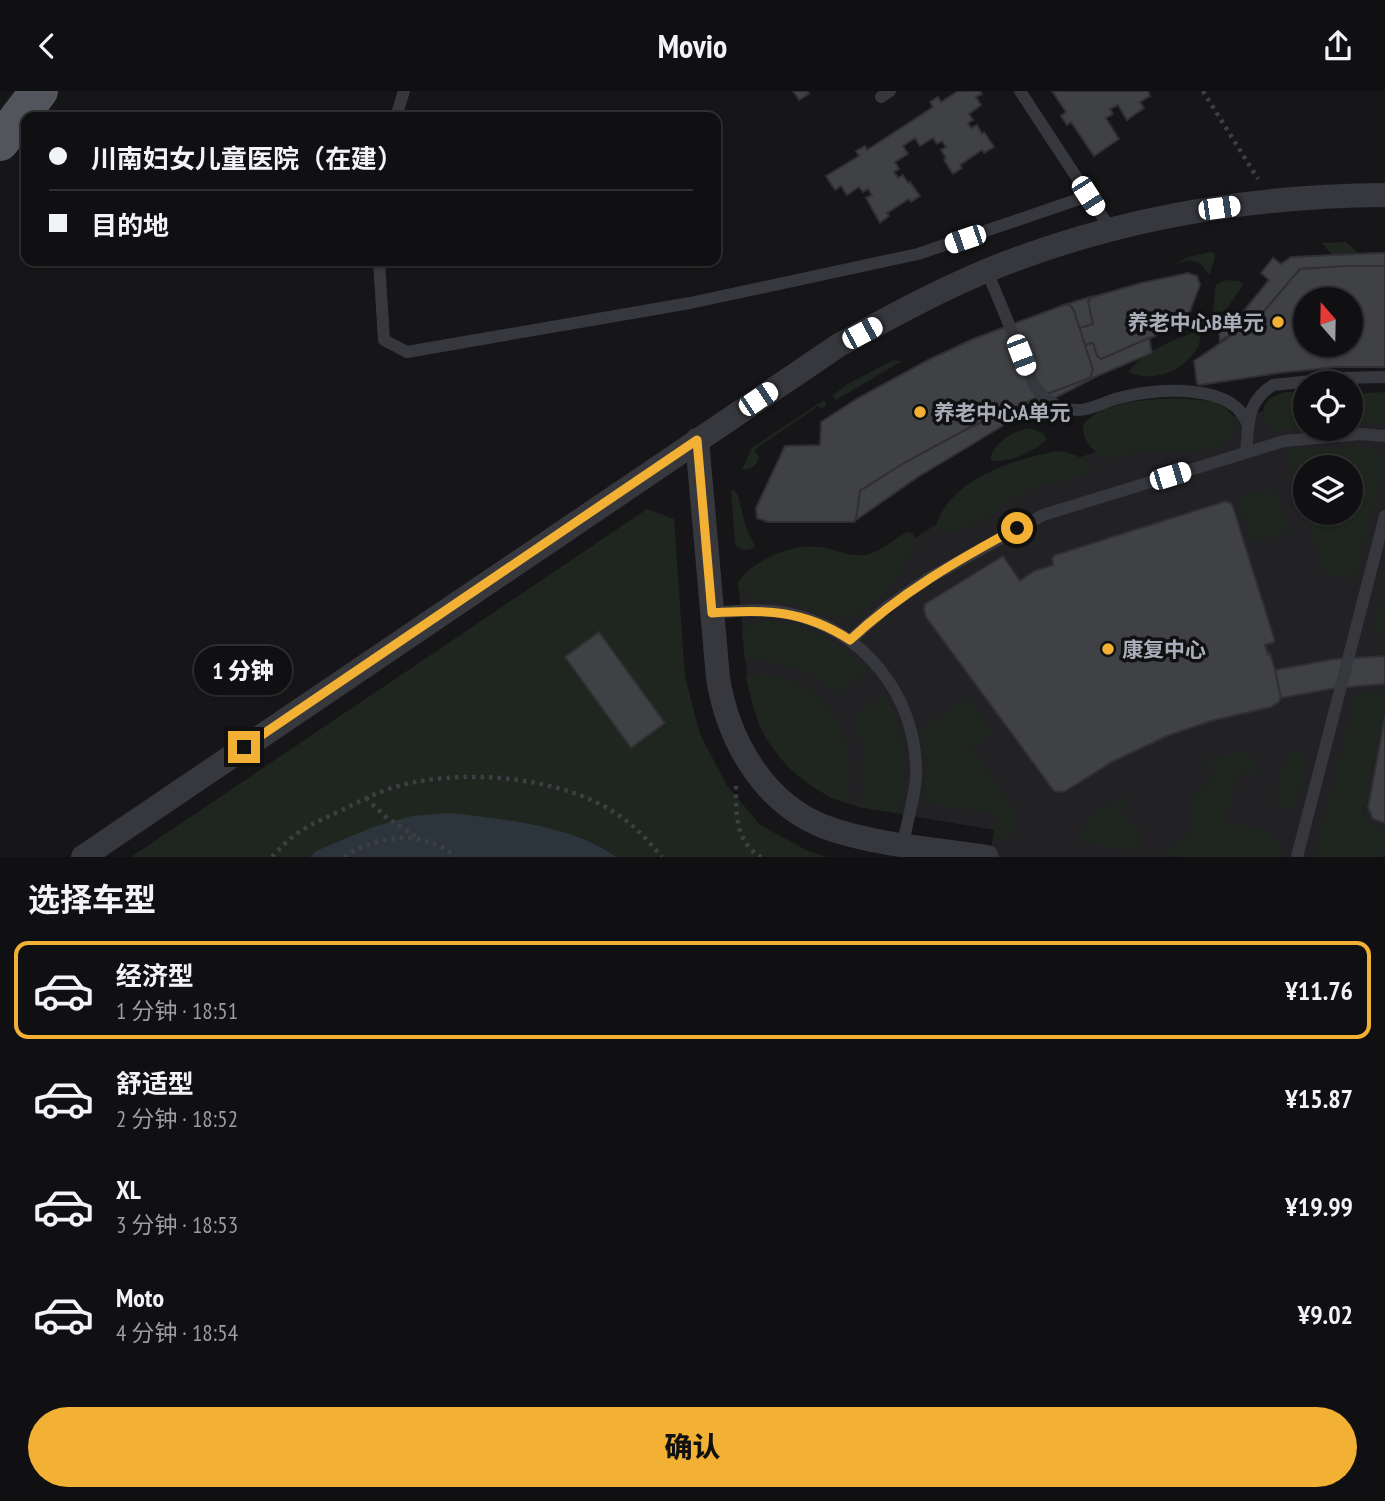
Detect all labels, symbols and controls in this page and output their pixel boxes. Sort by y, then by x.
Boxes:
text: Movio [658,25,727,67]
icon: back [28,27,66,65]
icon: share [1319,27,1357,65]
text: 川南妇女儿童医院（在建） [91,142,403,175]
car [1068,173,1109,219]
car [1197,195,1242,221]
text: 目的地 [91,209,169,242]
car [942,222,989,256]
north arrow [1293,287,1363,357]
map controls [1293,287,1363,525]
place label: 养老中心B单元 [1128,309,1264,336]
car [839,314,886,352]
marker: 养老中心B单元 [1270,314,1286,330]
car [1004,332,1039,378]
button: locate [1293,371,1363,441]
car [735,379,782,419]
place label: 养老中心A单元 [934,399,1071,426]
marker: 养老中心A单元 [912,404,928,420]
button: layers [1293,455,1363,525]
car [1147,460,1194,492]
route start [1001,512,1033,544]
place label: 康复中心 [1122,636,1206,663]
marker: 康复中心 [1100,641,1116,657]
callout: 1 分钟 [195,645,293,695]
text: 1 分钟 [212,656,274,685]
route end [228,731,260,763]
text: 选择车型 [28,878,156,920]
icon: car [32,959,95,1022]
text: 经济型 [116,959,194,992]
text: ¥11.76 [1285,974,1353,1007]
text: 1 分钟 · 18:51 [116,996,238,1025]
icon: car [32,1067,95,1130]
text: 舒适型 [116,1067,194,1100]
text: ¥15.87 [1285,1082,1353,1115]
text: 2 分钟 · 18:52 [116,1104,238,1133]
text: XL [116,1173,141,1206]
icon: car [32,1175,95,1238]
text: ¥19.99 [1285,1190,1353,1223]
text: 3 分钟 · 18:53 [116,1210,238,1239]
text: Moto [116,1281,164,1314]
icon: car [32,1283,95,1346]
text: ¥9.02 [1298,1298,1353,1331]
text: 4 分钟 · 18:54 [116,1318,238,1347]
button: 确认 [28,1407,1357,1487]

